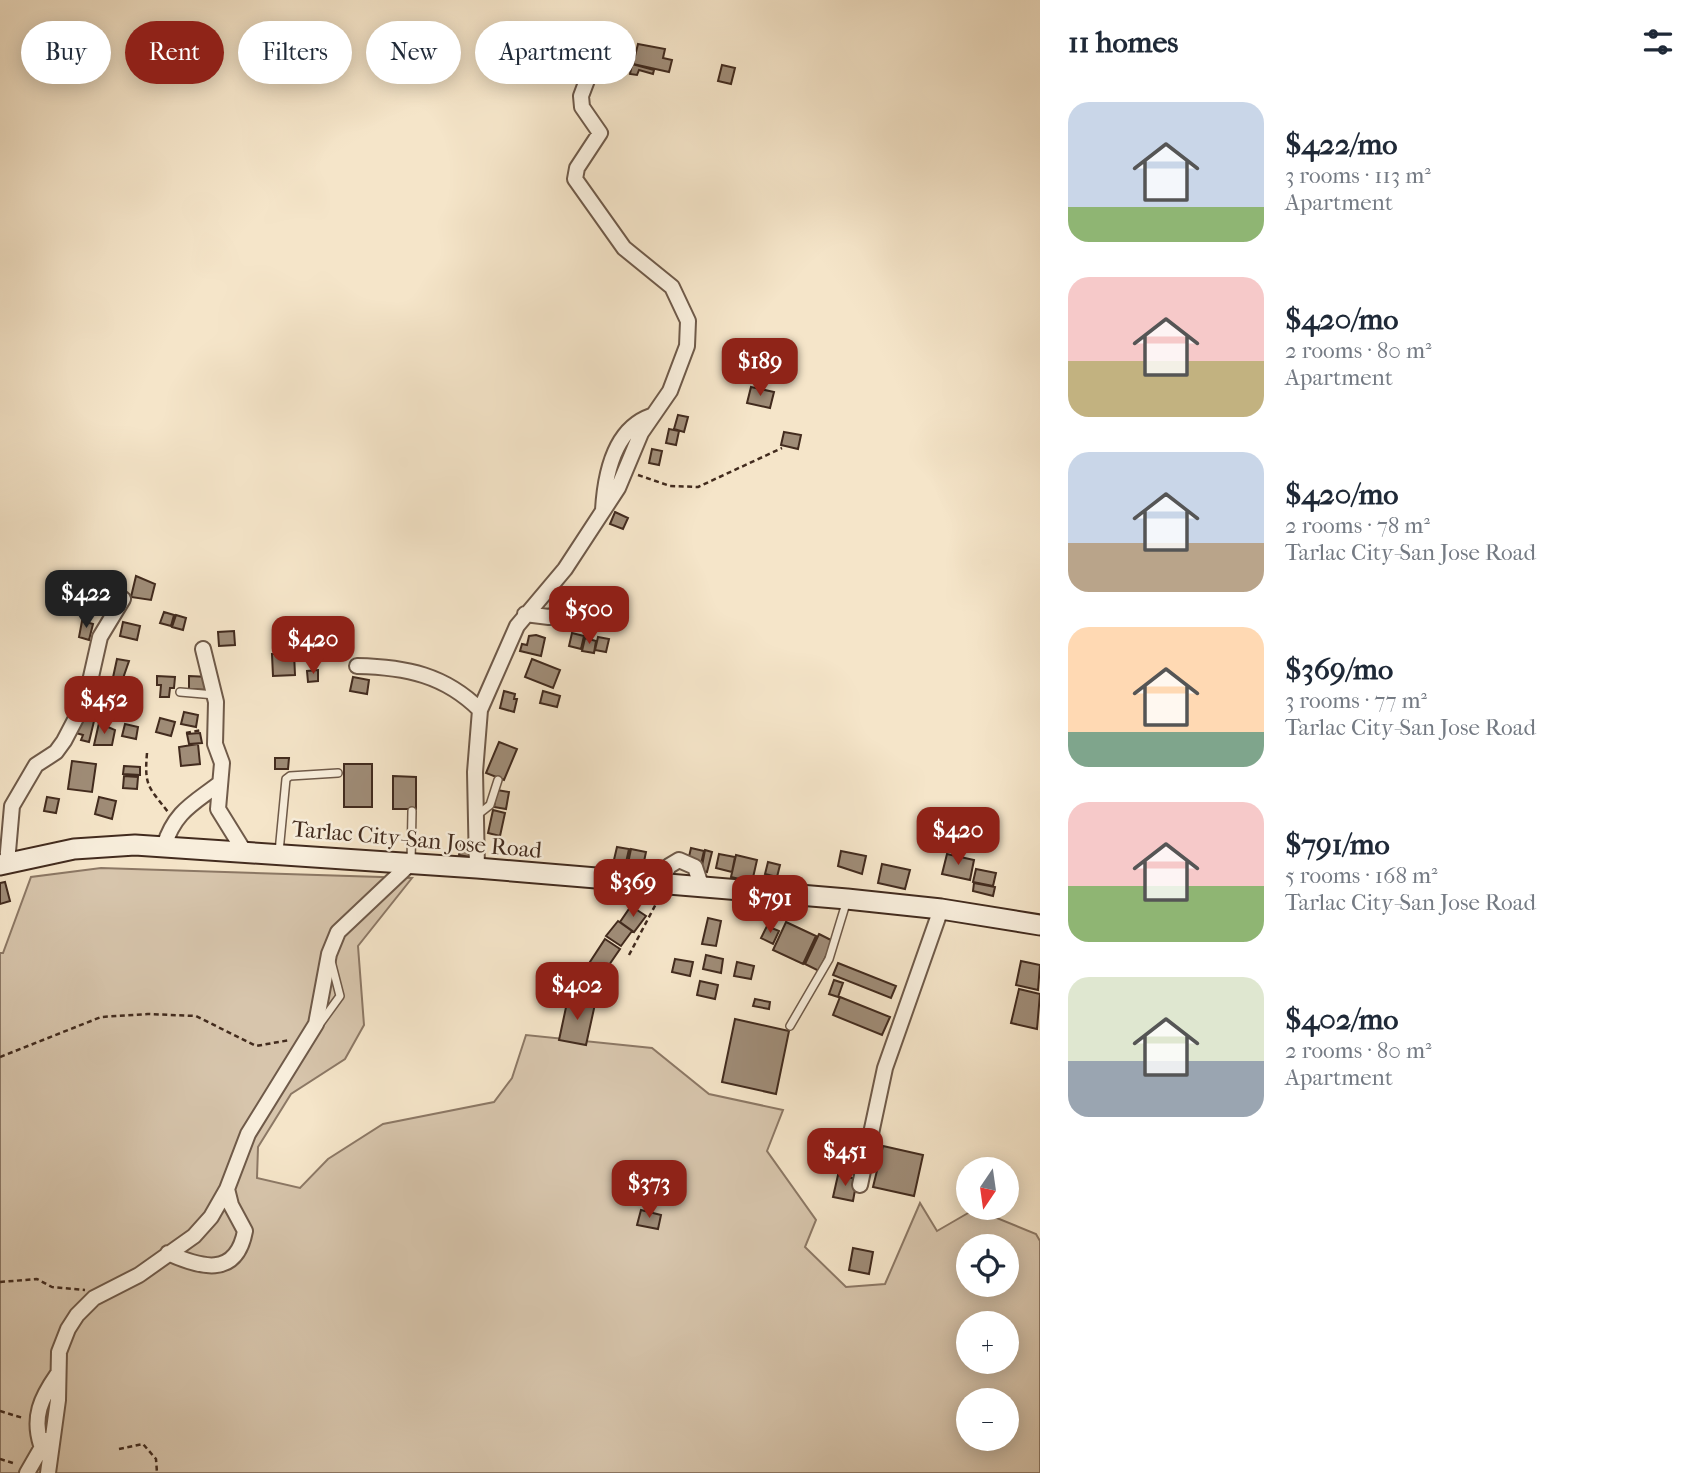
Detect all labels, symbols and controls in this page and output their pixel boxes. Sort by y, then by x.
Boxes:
chip: Buy [21,21,111,84]
chip: Rent [125,21,224,84]
chip: Filters [238,21,352,84]
chip: New [366,21,461,84]
chip: Apartment [475,21,636,84]
icon: filters [1639,23,1677,61]
text: 11 homes [1068,25,1178,60]
text: $422/mo [1285,127,1397,162]
icon: home [1124,130,1208,214]
text: 3 rooms · 113 m² [1285,162,1431,189]
text: Apartment [1285,189,1393,216]
text: $420/mo [1285,302,1399,337]
icon: home [1124,305,1208,389]
text: 2 rooms · 80 m² [1285,337,1432,364]
pin: $189 [719,338,801,398]
text: $189 [738,347,782,374]
text: Apartment [1285,364,1393,391]
text: $420/mo [1285,477,1399,512]
icon: home [1124,480,1208,564]
text: 2 rooms · 78 m² [1285,512,1430,539]
text: Tarlac City-San Jose Road [1285,539,1536,566]
pin: $422 [45,570,127,630]
text: $422 [61,579,111,606]
pin: $500 [548,586,630,646]
text: $500 [565,595,613,622]
pin: $420 [272,616,354,676]
text: $420 [288,625,338,652]
text: $369/mo [1285,652,1393,687]
icon: home [1124,655,1208,739]
pin: $452 [63,676,145,736]
text: $452 [80,685,128,712]
text: 3 rooms · 77 m² [1285,687,1427,714]
text: Tarlac City-San Jose Road [1285,714,1536,741]
pin: $420 [917,808,999,867]
street label: Tarlac City-San Jose Road [291,815,544,864]
text: $420 [933,816,983,843]
text: $791/mo [1285,827,1390,862]
icon: home [1124,830,1208,914]
pin: $369 [592,860,674,919]
text: 5 rooms · 168 m² [1285,862,1438,889]
text: $369 [610,868,656,895]
pin: $791 [729,876,811,935]
text: $791 [748,884,792,911]
text: Tarlac City-San Jose Road [1285,889,1536,916]
pin: $402 [536,962,618,1022]
text: $402 [552,971,602,998]
text: $402/mo [1285,1002,1399,1037]
icon: home [1124,1005,1208,1089]
text: 2 rooms · 80 m² [1285,1037,1432,1064]
text: Apartment [1285,1064,1393,1091]
pin: $451 [804,1128,886,1188]
text: $451 [823,1137,867,1164]
north arrow [956,1157,1018,1220]
map controls [956,1157,1019,1451]
pin: $373 [608,1160,690,1220]
text: $373 [628,1169,670,1196]
button: locate [956,1234,1019,1297]
button: + [956,1311,1019,1374]
button: − [956,1388,1019,1451]

